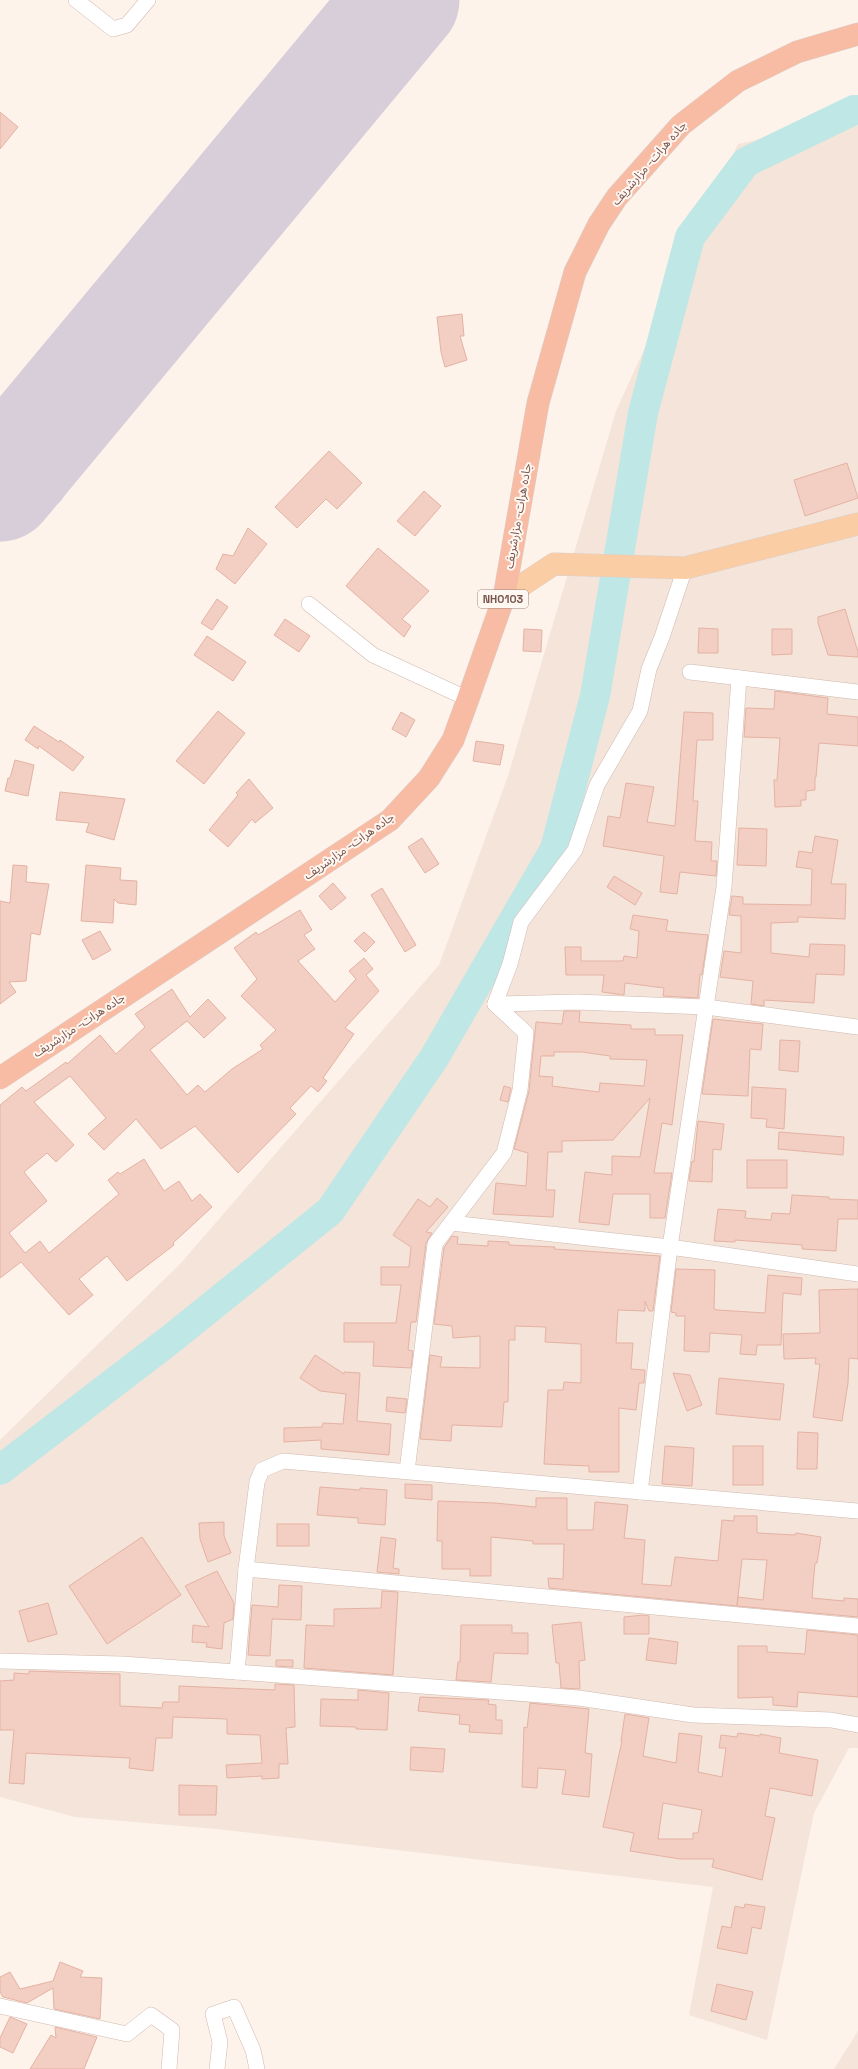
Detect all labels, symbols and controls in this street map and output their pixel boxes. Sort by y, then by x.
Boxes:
street label: جاده هرات- مزارشریف [608,117,690,209]
street label: جاده هرات- مزارشریف [501,462,535,570]
road number: NH0103 [478,590,528,608]
street label: جاده هرات- مزارشریف [301,809,397,883]
street label: جاده هرات- مزارشریف [30,989,128,1061]

